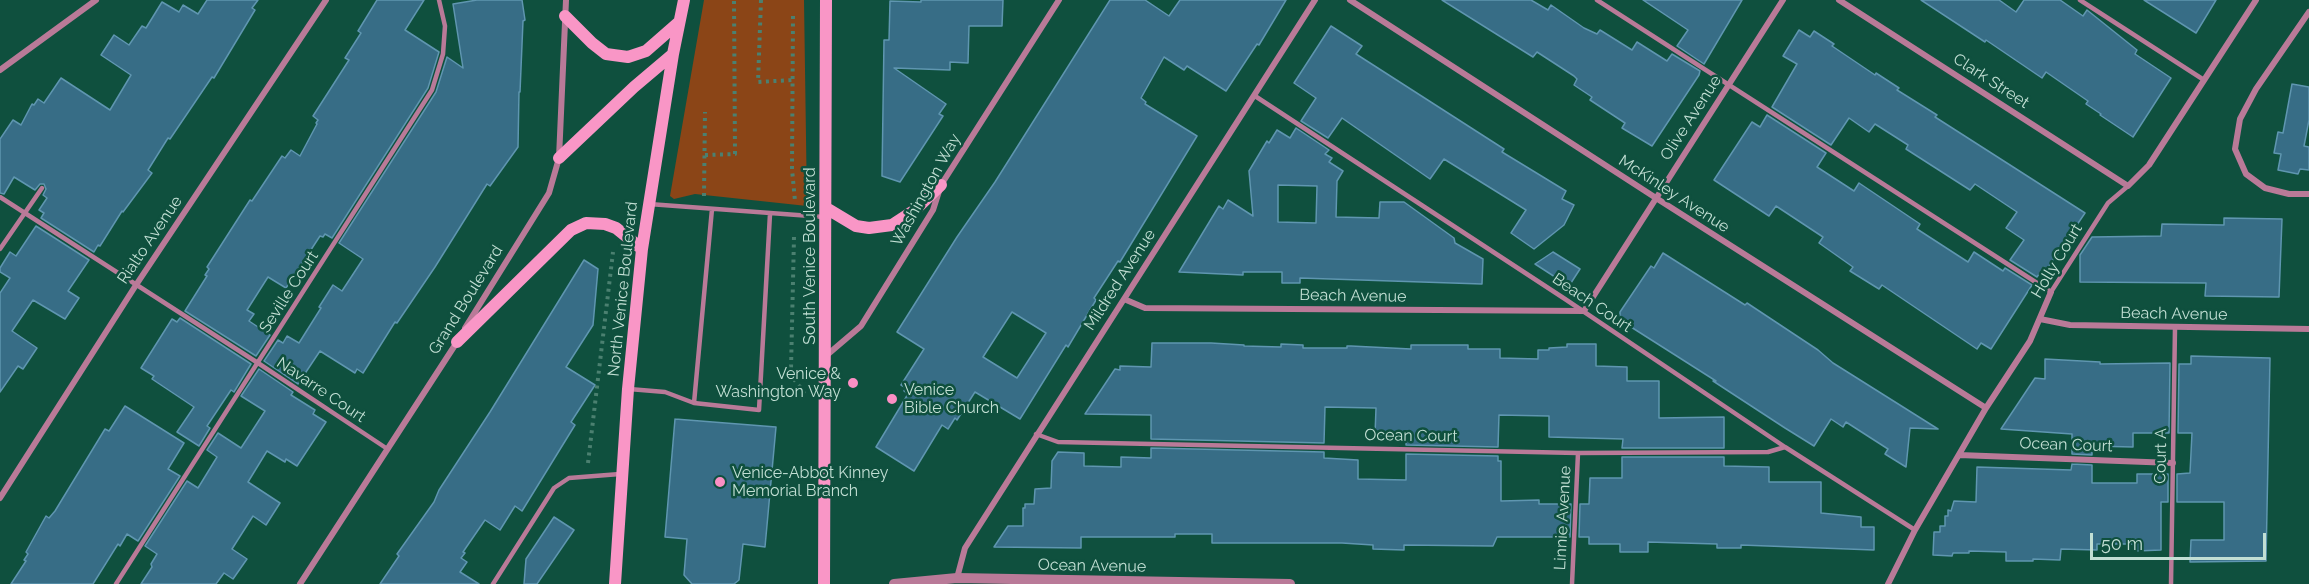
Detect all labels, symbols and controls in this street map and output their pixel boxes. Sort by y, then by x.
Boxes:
street label: Clark Street [1949,49,2033,113]
street label: Olive Avenue [1656,72,1726,164]
street label: Washington Way [887,130,965,250]
street label: McKinley Avenue [1615,151,1733,237]
street label: South Venice Boulevard [800,167,820,345]
street label: Rialto Avenue [114,192,186,288]
street label: North Venice Boulevard [604,201,642,377]
street label: Holly Court [2027,220,2087,302]
street label: Mildred Avenue [1080,226,1160,334]
street label: Grand Boulevard [425,242,507,358]
street label: Seville Court [255,247,323,337]
street label: Beach Court [1549,269,1635,337]
street label: Beach Avenue [1299,285,1407,307]
street label: Beach Avenue [2120,303,2228,325]
street label: Navarre Court [273,353,369,427]
place label: Venice & Washington Way [715,364,841,402]
marker: Venice & Washington Way [846,376,860,390]
place label: Venice Bible Church [904,380,999,418]
marker: Venice Bible Church [885,392,899,406]
street label: Ocean Court [1364,426,1458,446]
street label: Court A [2151,428,2171,484]
street label: Ocean Court [2019,434,2113,456]
place label: Venice-Abbot Kinney Memorial Branch [732,463,888,501]
street label: Linnie Avenue [1551,465,1575,571]
marker: Venice-Abbot Kinney Memorial Branch [713,475,727,489]
scale bar [2093,521,2268,559]
text: 50 m [2101,533,2143,554]
street label: Ocean Avenue [1038,555,1146,577]

